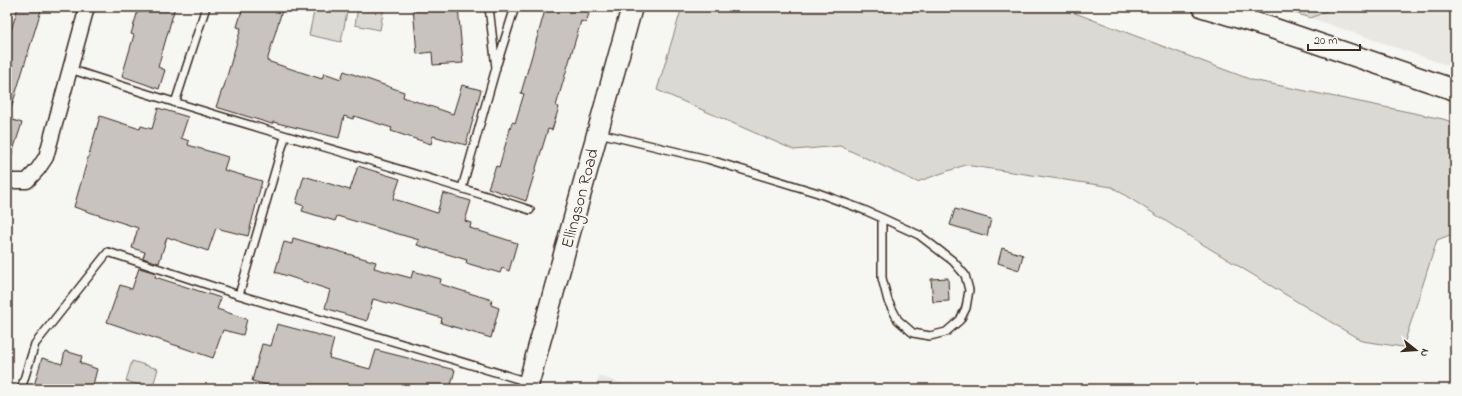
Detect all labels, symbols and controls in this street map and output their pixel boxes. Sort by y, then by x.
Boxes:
scale bar [1308,26,1360,52]
text: 20 m [1314,32,1337,50]
street label: Ellingson Road [555,145,608,252]
north arrow [1396,330,1436,370]
text: N [1416,347,1433,359]

